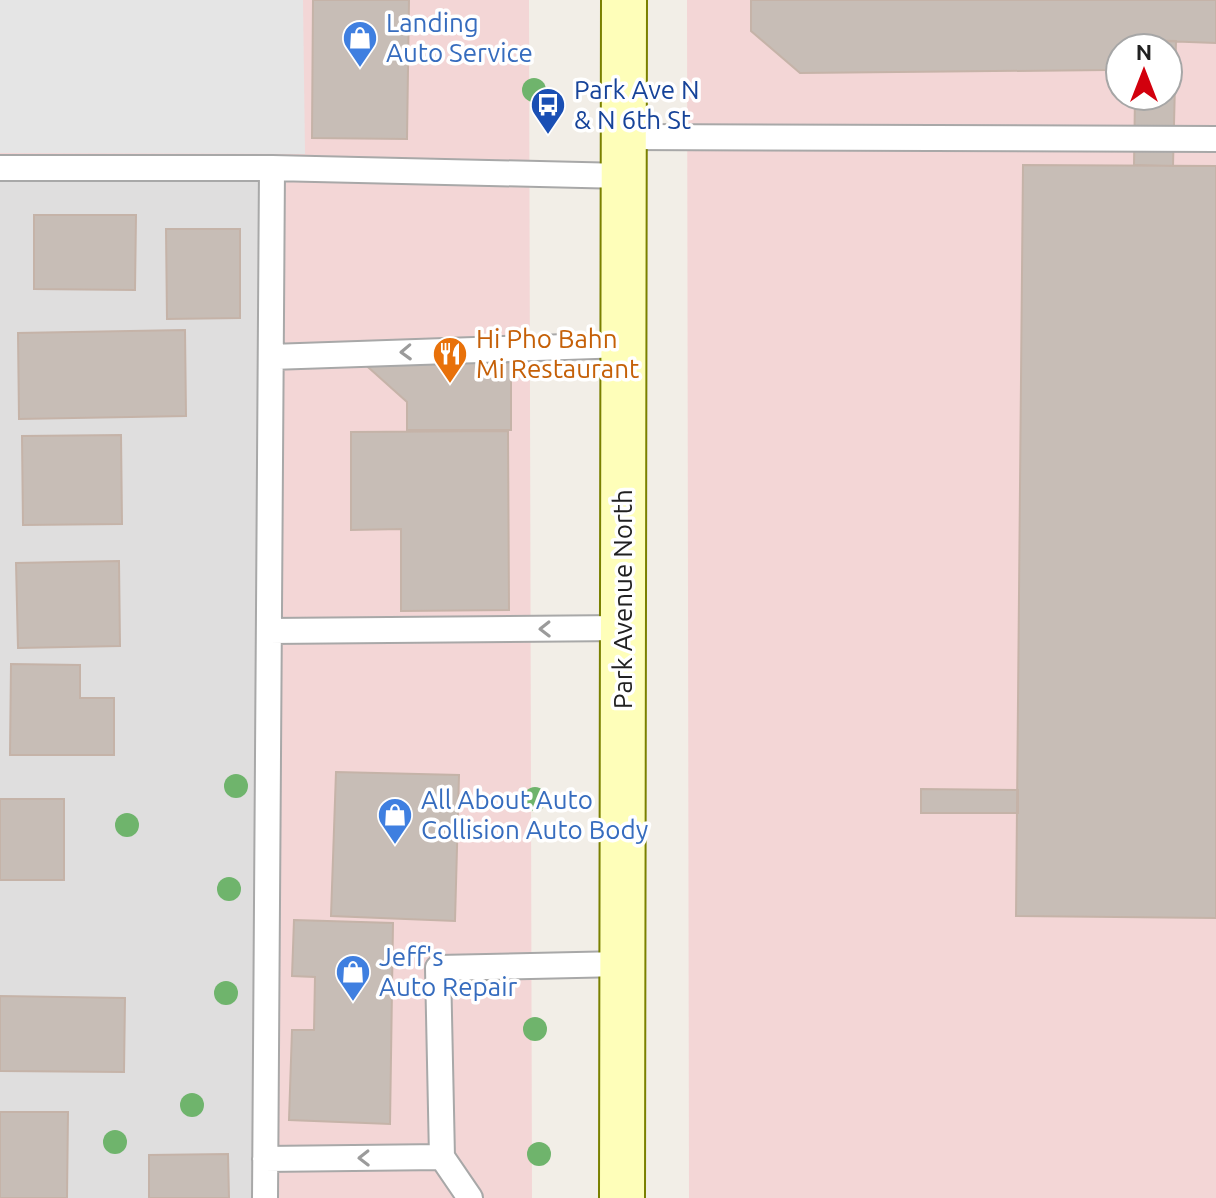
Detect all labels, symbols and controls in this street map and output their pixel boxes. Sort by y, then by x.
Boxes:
place label: Landing Auto Service [386,8,533,67]
shop icon: Landing Auto Service [341,19,379,69]
north arrow [1104,32,1184,112]
text: N [1136,39,1152,64]
place label: Park Ave N & N 6th St [574,75,700,134]
bus stop icon: Park Ave N & N 6th St [529,86,567,136]
place label: Hi Pho Bahn Mi Restaurant [476,324,639,383]
restaurant icon: Hi Pho Bahn Mi Restaurant [431,335,469,385]
one-way arrow [399,343,412,361]
street label: Park Avenue North [608,489,637,709]
one-way arrow [538,620,551,638]
place label: All About Auto Collision Auto Body [421,785,648,844]
shop icon: All About Auto Collision Auto Body [376,796,414,846]
place label: Jeff's Auto Repair [379,942,517,1001]
shop icon: Jeff's Auto Repair [334,953,372,1003]
one-way arrow [357,1149,370,1167]

